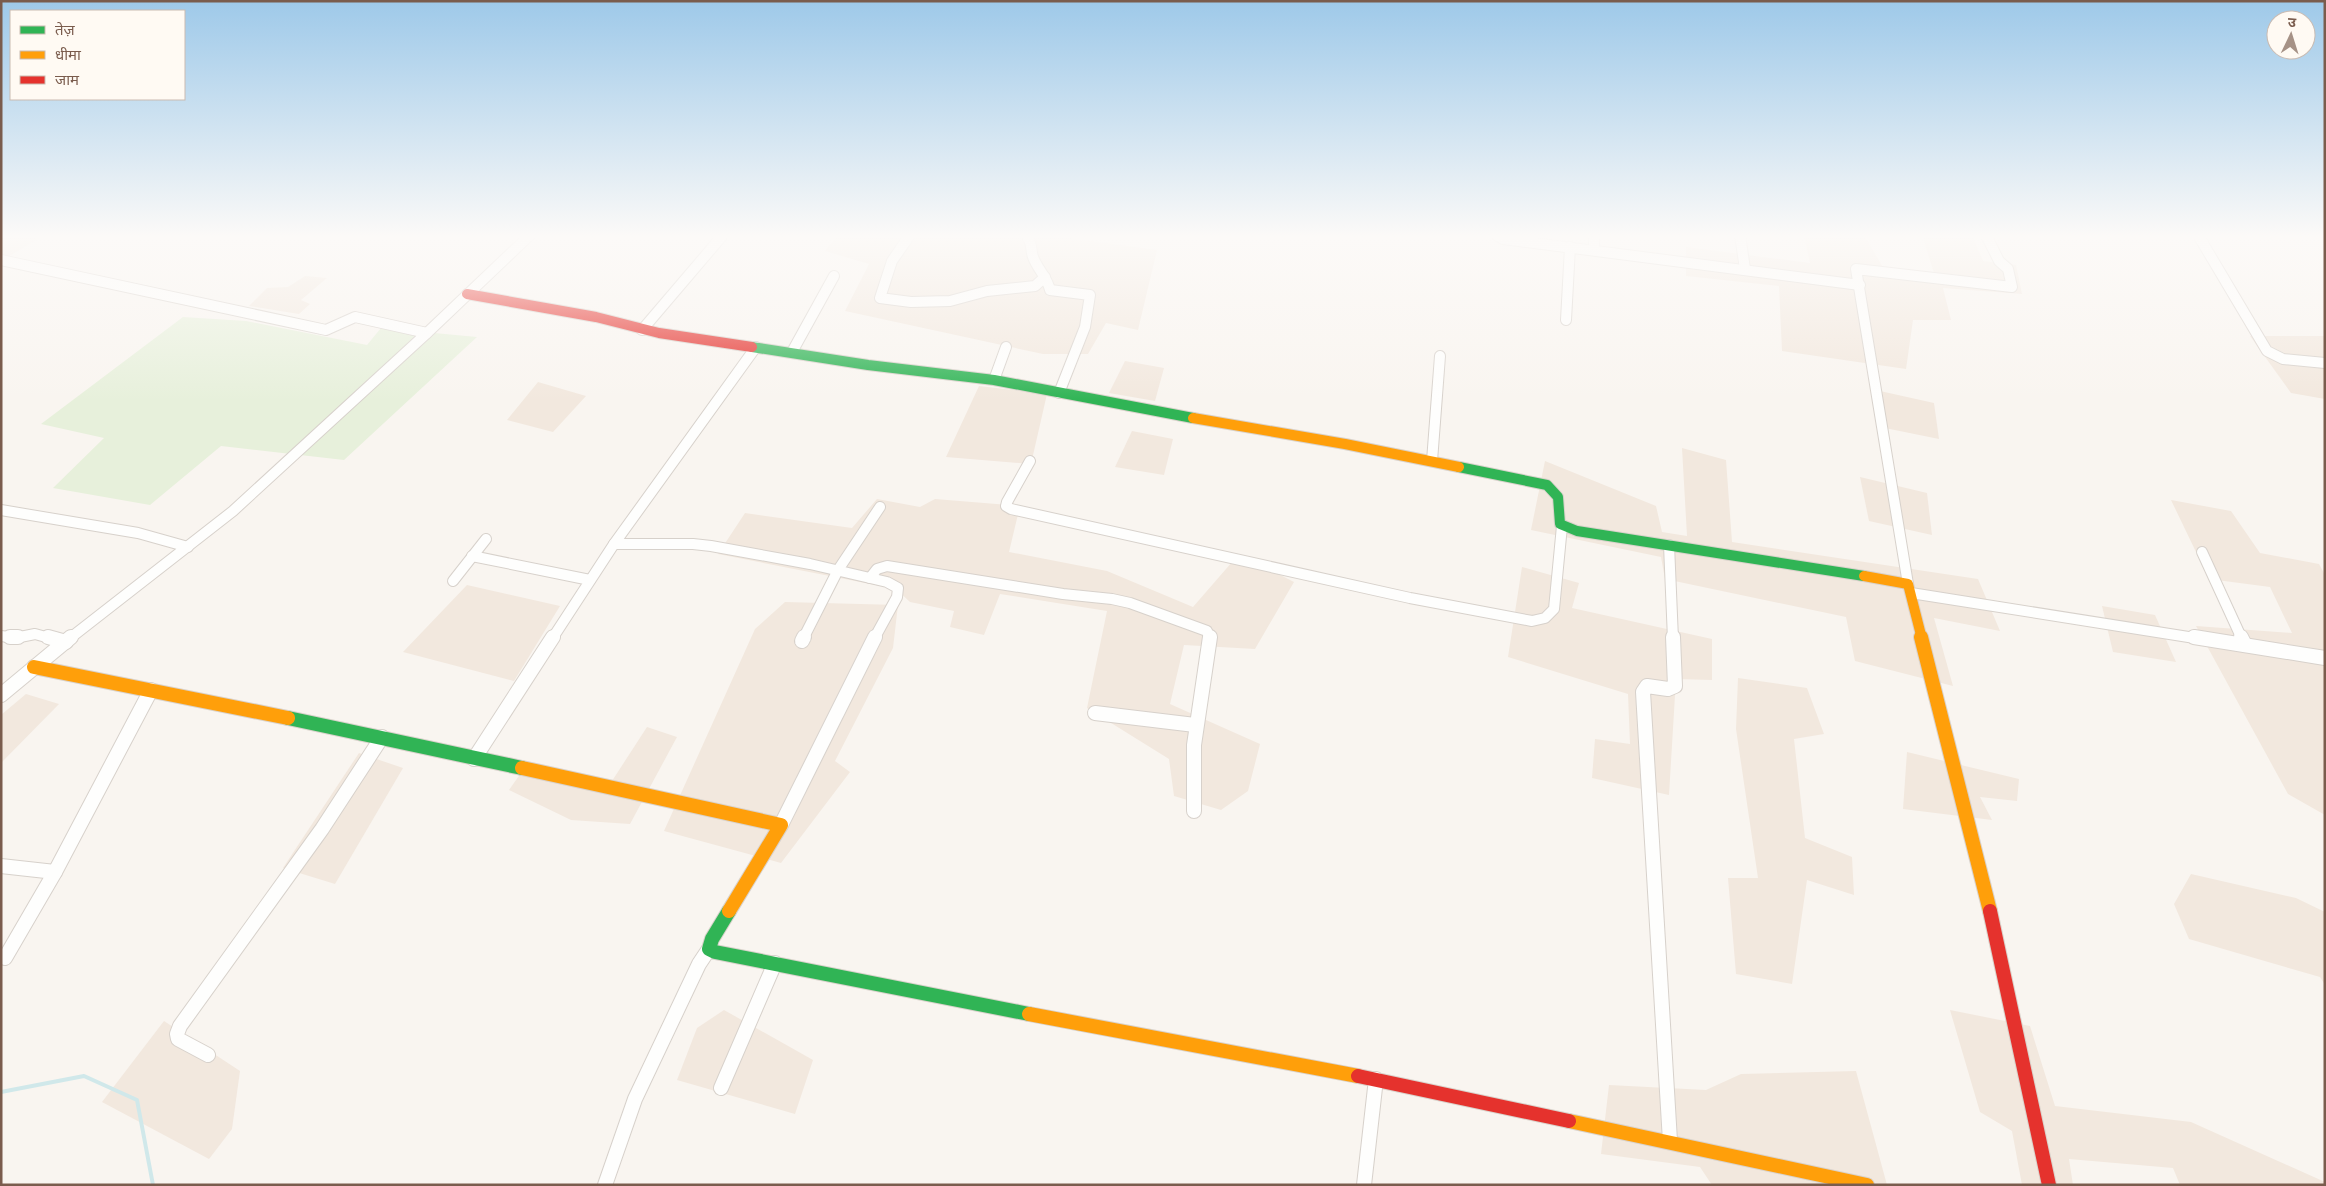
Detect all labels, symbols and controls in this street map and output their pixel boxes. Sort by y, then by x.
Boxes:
legend [10,10,185,100]
north arrow [2266,10,2316,60]
text: उ [2287,13,2297,30]
text: तेज़ [55,20,76,39]
text: धीमा [55,45,82,64]
text: जाम [55,70,80,89]

